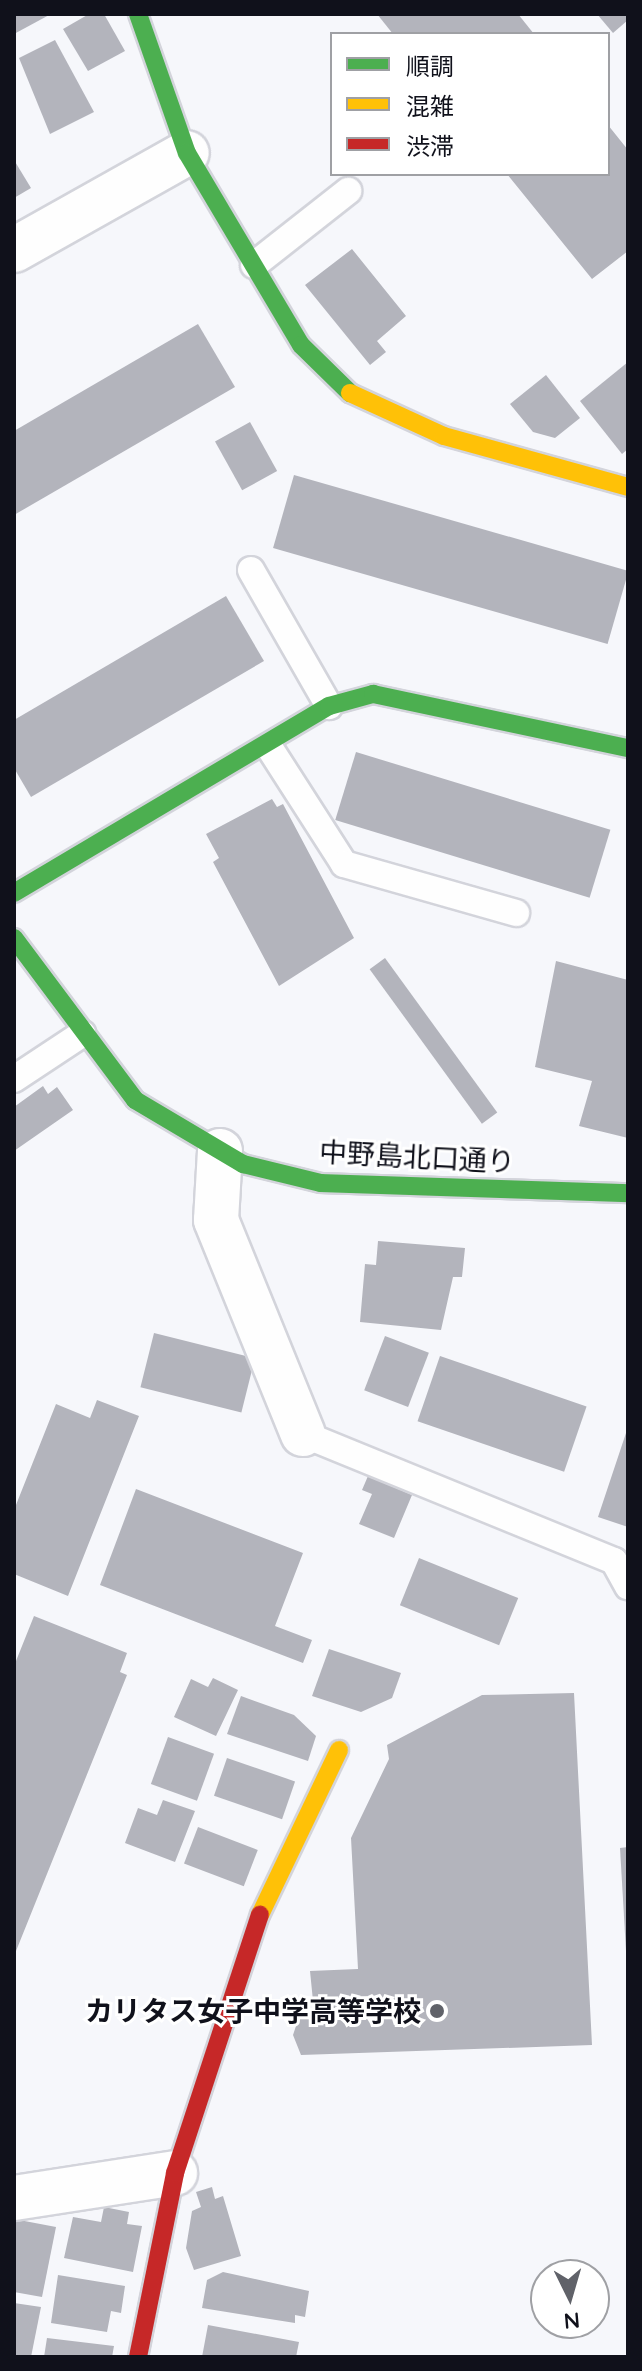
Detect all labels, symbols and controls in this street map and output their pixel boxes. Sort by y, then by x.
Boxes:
legend [330,32,610,176]
text: 順調 [406,51,454,81]
text: 混雑 [406,91,454,121]
text: 渋滞 [406,131,454,161]
street label: 中野島北口通り [318,1135,516,1179]
place label: カリタス女子中学高等学校 [85,1994,421,2028]
marker: カリタス女子中学高等学校 [428,2002,446,2020]
north arrow [530,2259,610,2339]
text: N [563,2306,581,2336]

